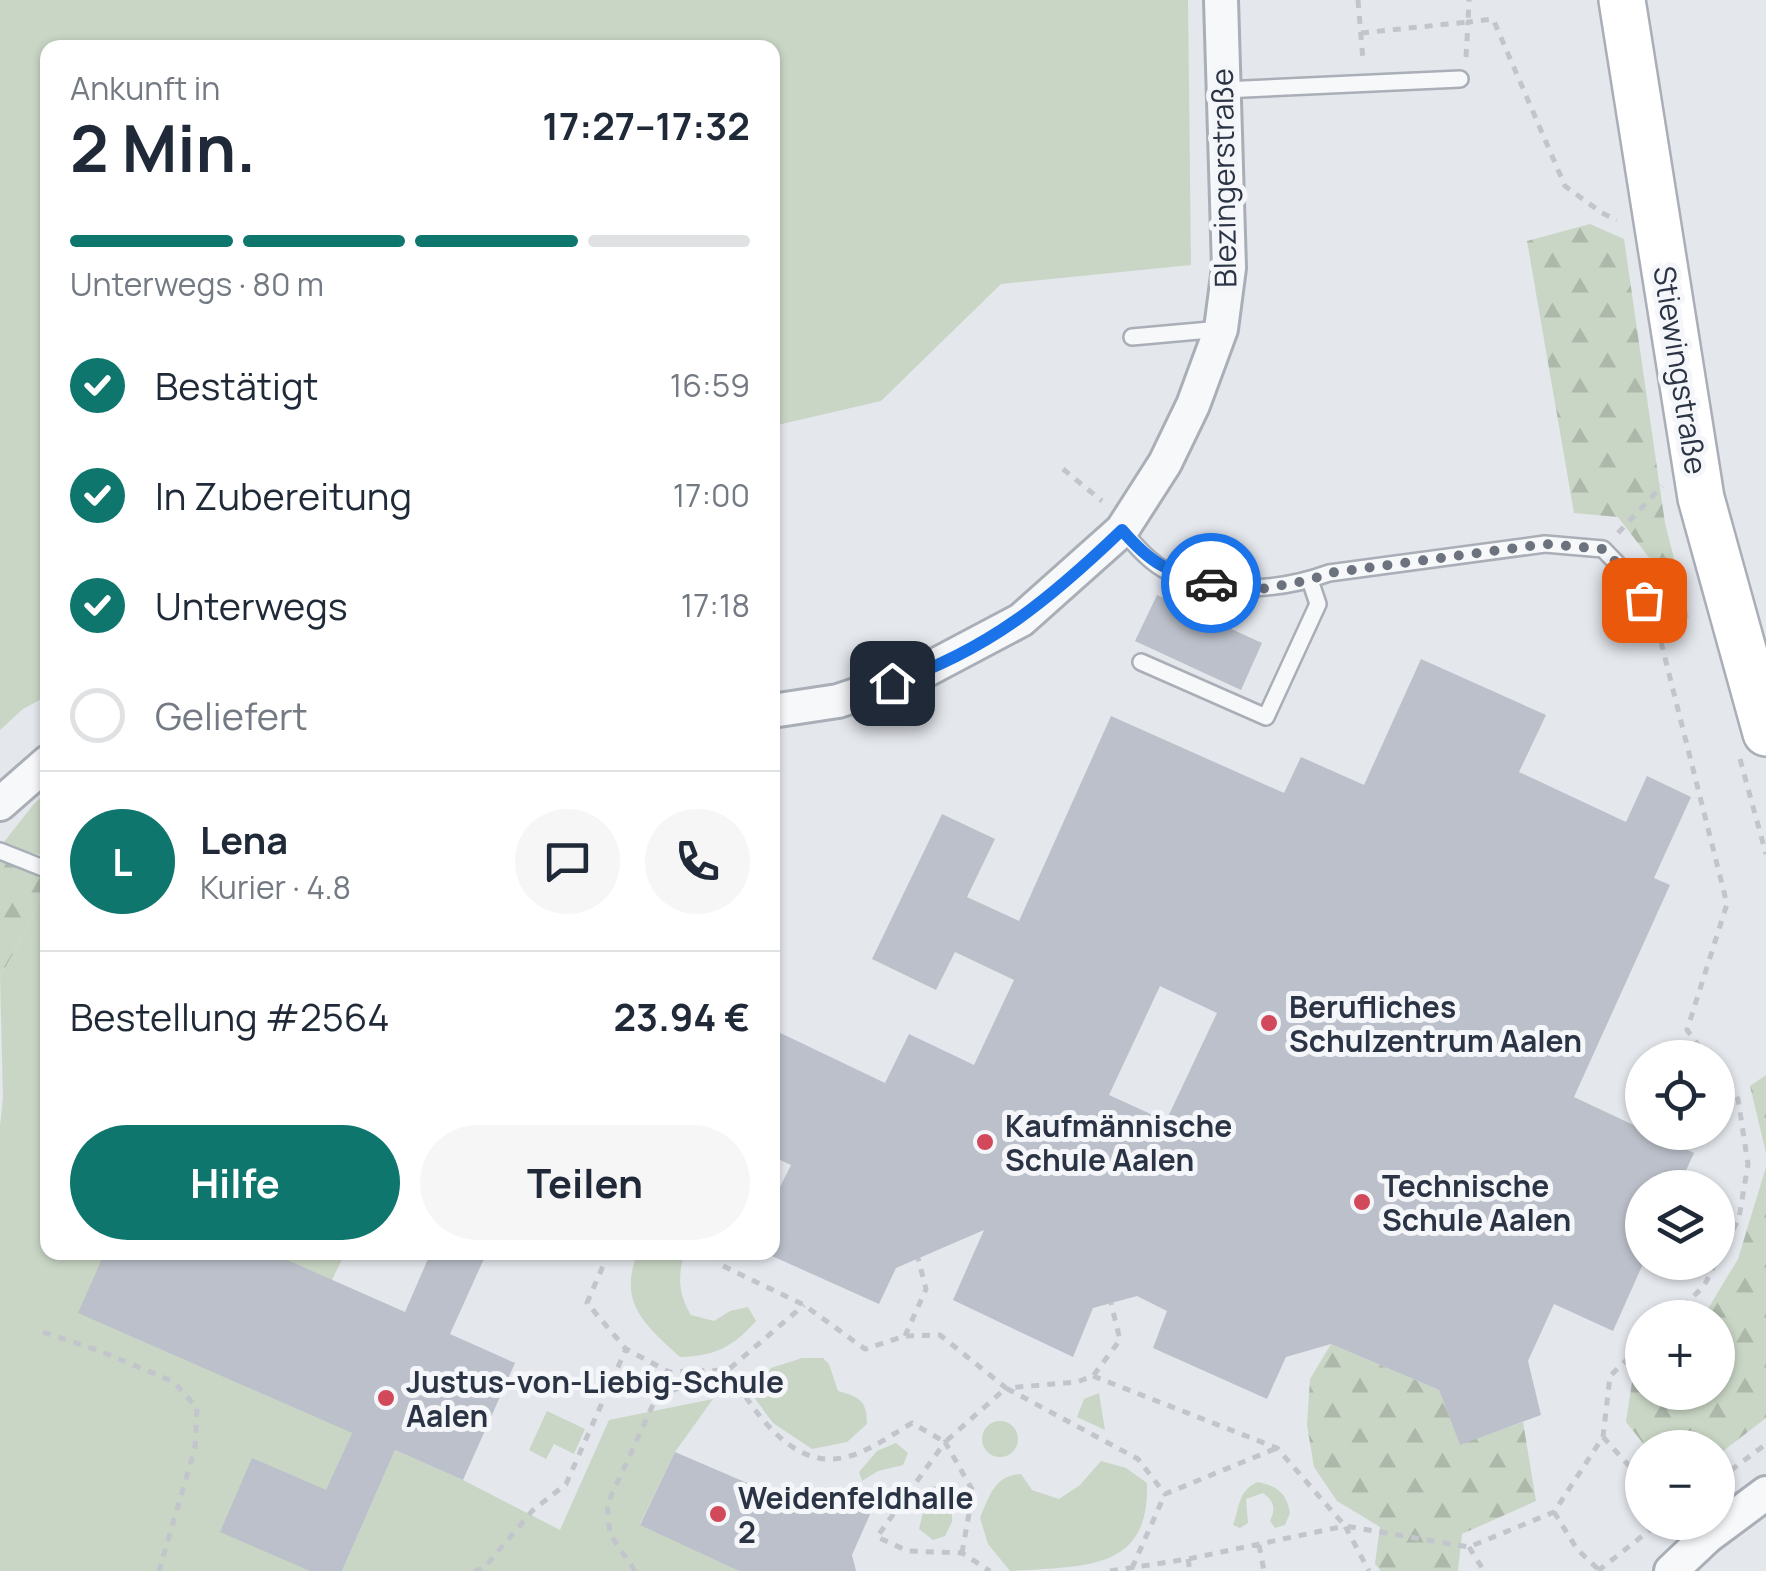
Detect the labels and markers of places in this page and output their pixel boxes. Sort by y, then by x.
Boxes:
pin [1602,558,1687,643]
pin [850,641,935,726]
place label: Berufliches Schulzentrum Aalen [1289,986,1582,1061]
marker: Berufliches Schulzentrum Aalen [1258,1012,1280,1034]
place label: Kaufmännische Schule Aalen [1005,1105,1232,1180]
marker: Kaufmännische Schule Aalen [974,1131,996,1153]
place label: Technische Schule Aalen [1382,1165,1571,1240]
marker: Technische Schule Aalen [1351,1191,1373,1213]
place label: Justus-von-Liebig-Schule Aalen [406,1361,784,1436]
marker: Justus-von-Liebig-Schule Aalen [375,1387,397,1409]
place label: Weidenfeldhalle 2 [738,1477,974,1552]
marker: Weidenfeldhalle 2 [707,1503,729,1525]

